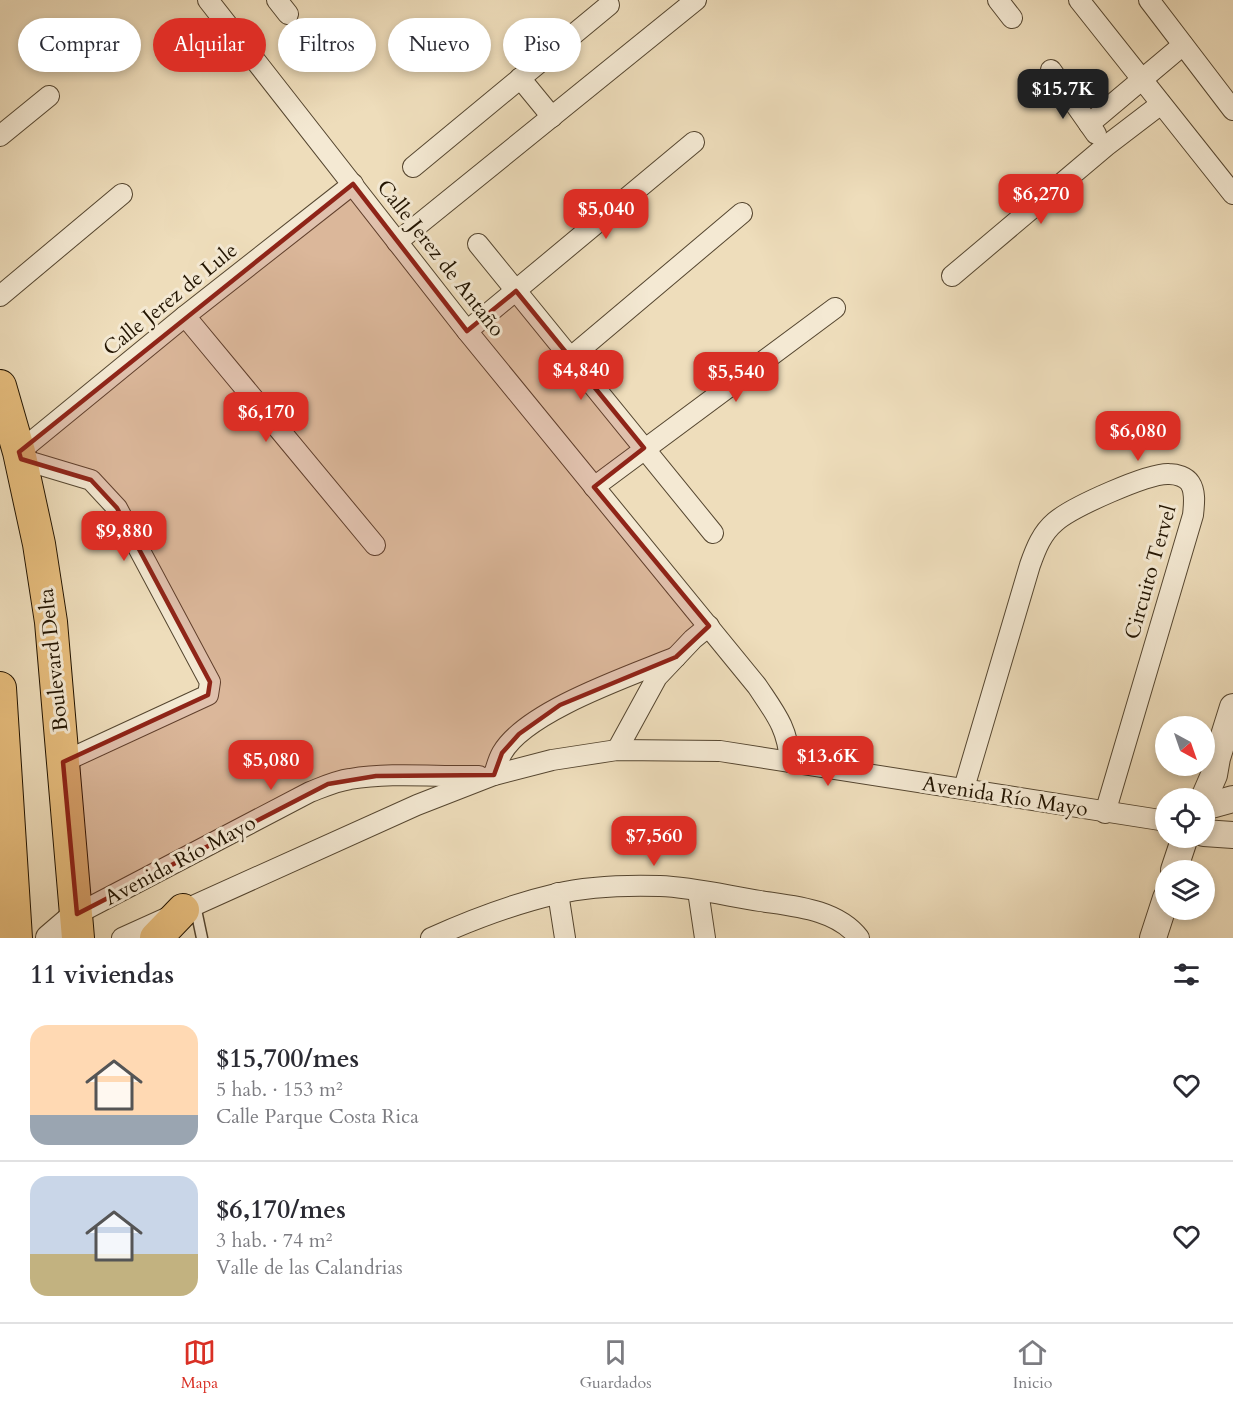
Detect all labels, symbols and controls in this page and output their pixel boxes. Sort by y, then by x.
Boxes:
chip: Comprar [18,18,141,72]
chip: Alquilar [153,18,266,72]
chip: Filtros [278,18,376,72]
chip: Nuevo [388,18,491,72]
chip: Piso [503,18,581,72]
pin: $15.7K [1014,69,1112,120]
text: $15.7K [1032,75,1094,102]
street label: Calle Jerez de Antaño [370,174,511,343]
pin: $6,270 [992,174,1090,225]
text: $6,270 [1012,180,1070,207]
pin: $5,040 [557,189,655,240]
text: $5,040 [577,195,635,222]
street label: Calle Jerez de Lule [97,236,244,363]
pin: $4,840 [532,350,630,401]
pin: $5,540 [687,352,785,403]
text: $4,840 [552,356,610,383]
text: $5,540 [707,358,765,385]
pin: $6,170 [217,392,315,443]
text: $6,170 [237,398,295,425]
pin: $6,080 [1089,411,1187,462]
text: $6,080 [1109,417,1167,444]
street label: Circuito Tervel [1117,502,1183,643]
pin: $9,880 [75,511,173,562]
text: $9,880 [95,517,153,544]
street label: Boulevard Delta [32,587,75,733]
north arrow [1155,716,1215,776]
map controls [1155,716,1215,920]
pin: $13.6K [779,736,877,787]
pin: $5,080 [222,740,320,791]
text: $13.6K [797,742,859,769]
text: $5,080 [242,746,300,773]
street label: Avenida Río Mayo [920,769,1090,824]
button: locate [1155,788,1215,848]
street label: Avenida Río Mayo [99,808,261,913]
pin: $7,560 [605,816,703,867]
text: $7,560 [625,822,683,849]
button: layers [1155,860,1215,920]
text: 11 viviendas [30,957,174,992]
icon: filters [1170,958,1203,991]
text: $15,700/mes [216,1041,359,1076]
icon: home [78,1049,150,1121]
icon: heart [1170,1069,1203,1102]
text: 5 hab. · 153 m² [216,1076,343,1103]
text: Calle Parque Costa Rica [216,1103,419,1130]
text: $6,170/mes [216,1192,346,1227]
icon: home [78,1200,150,1272]
icon: heart [1170,1220,1203,1253]
text: 3 hab. · 74 m² [216,1227,332,1254]
text: Valle de las Calandrias [216,1254,403,1281]
tab: Mapa [181,1336,218,1394]
tab: Guardados [579,1336,652,1394]
tab: Inicio [1013,1336,1052,1394]

